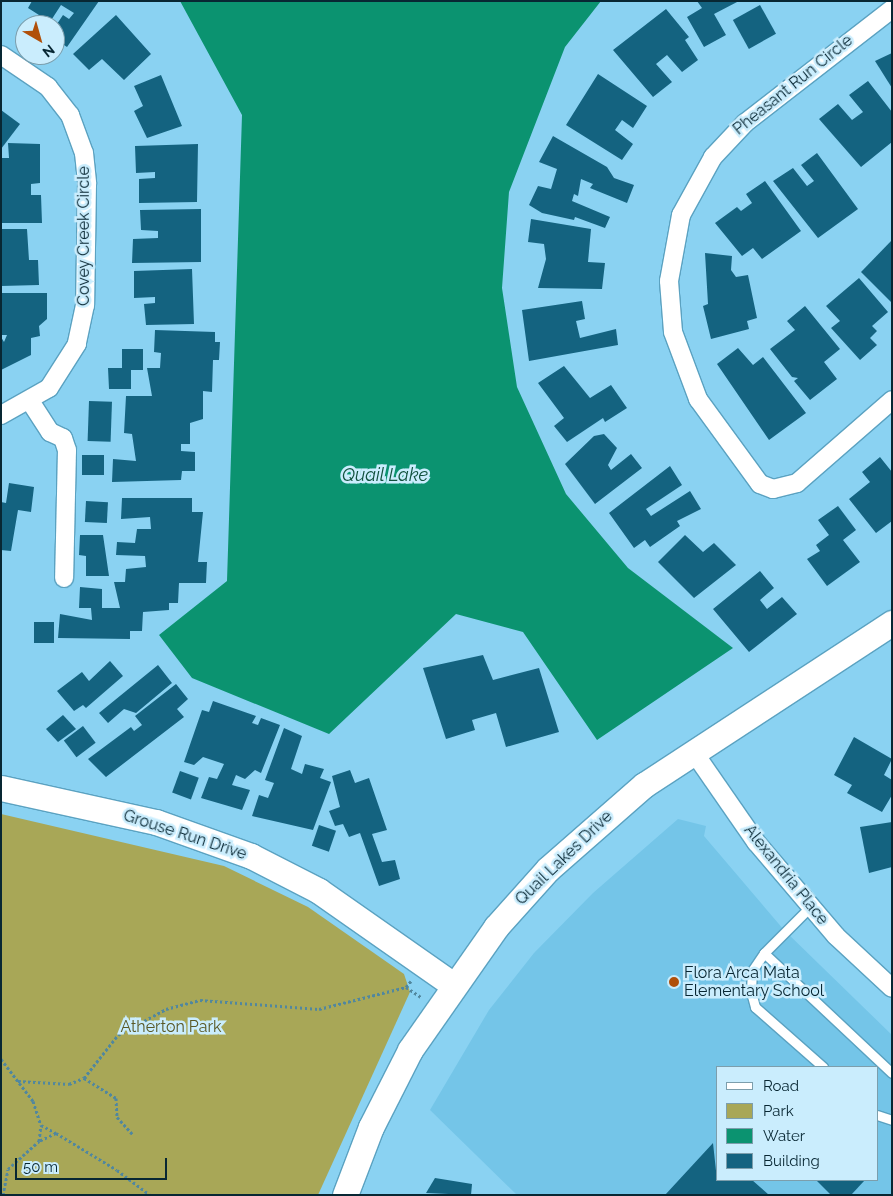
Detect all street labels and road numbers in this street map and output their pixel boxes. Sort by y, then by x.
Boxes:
street label: Pheasant Run Circle [729,31,857,139]
street label: Covey Creek Circle [74,166,94,306]
street label: Grouse Run Drive [121,806,249,864]
street label: Quail Lakes Drive [511,807,617,909]
street label: Alexandria Place [740,821,832,929]

